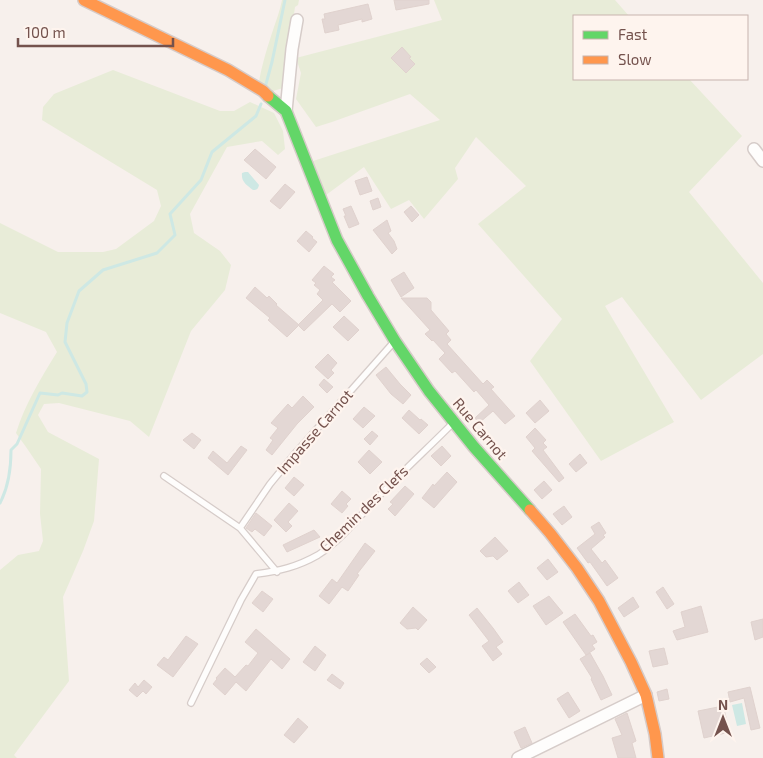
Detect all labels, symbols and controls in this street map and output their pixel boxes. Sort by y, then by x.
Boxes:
scale bar [18,15,172,47]
legend [573,15,748,80]
text: 100 m [25,23,66,41]
text: Fast [618,25,648,43]
text: Slow [618,50,652,68]
street label: Impasse Carnot [273,385,356,477]
street label: Rue Carnot [450,394,512,463]
street label: Chemin des Clefs [315,461,411,555]
north arrow [698,693,748,743]
text: N [718,696,728,713]

